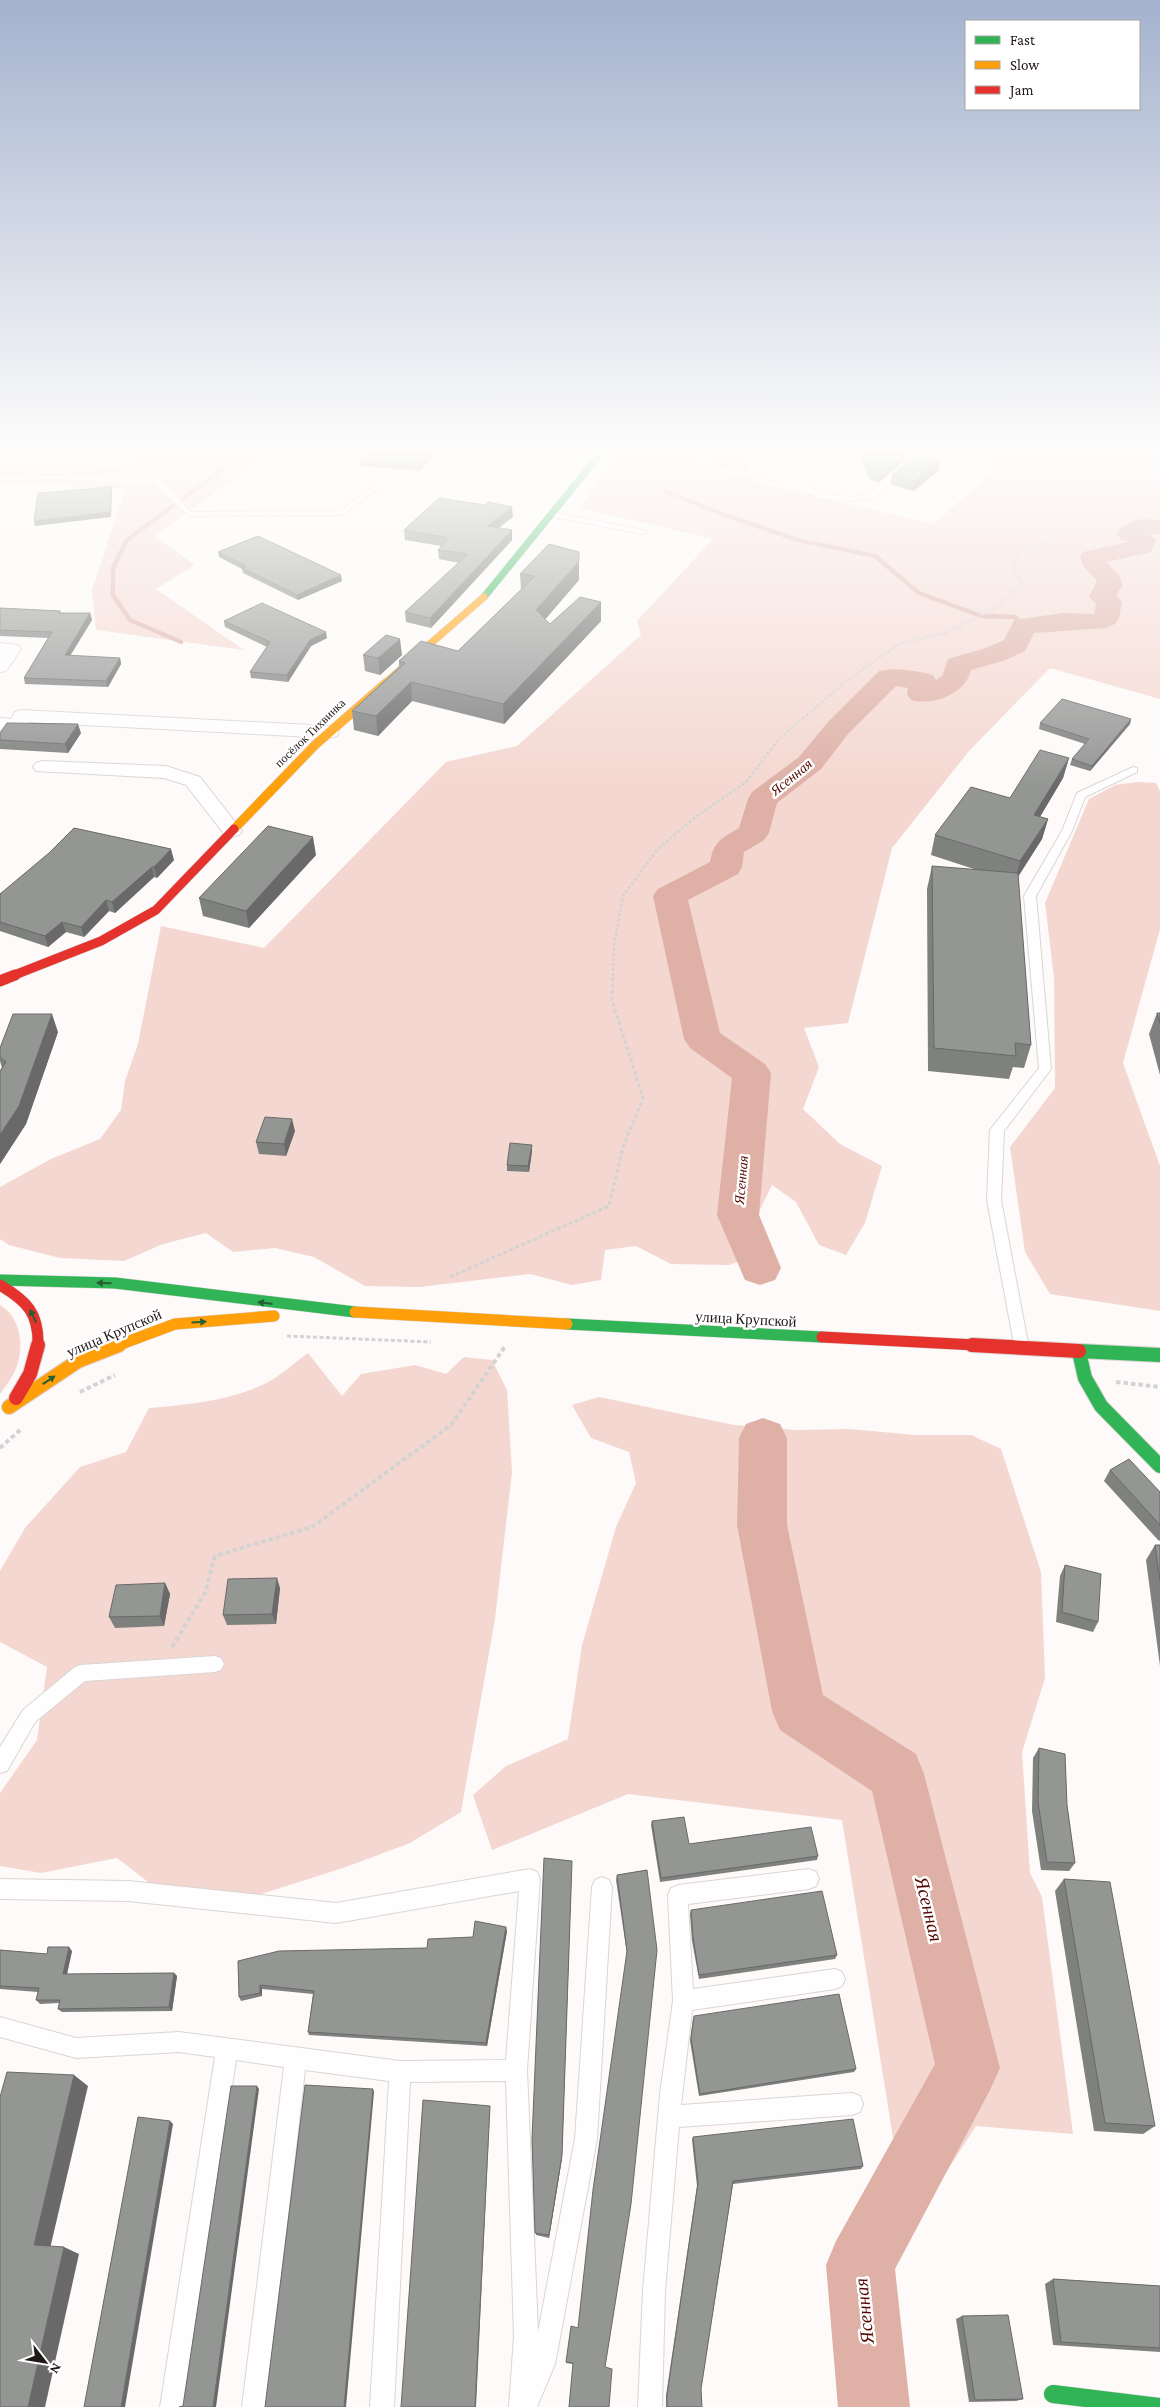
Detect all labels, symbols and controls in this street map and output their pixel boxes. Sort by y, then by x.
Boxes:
legend [965,20,1140,110]
text: Fast [1010,32,1036,48]
text: Slow [1010,57,1040,73]
text: Jam [1008,82,1033,99]
street label: посёлок Тихвинка [272,695,349,770]
water label: Ясенная [766,755,815,799]
water label: Ясенная [731,1155,751,1206]
one-way arrow [96,1279,112,1287]
one-way arrow [257,1299,273,1307]
street label: улица Крупской [64,1306,164,1360]
street label: улица Крупской [695,1308,797,1330]
one-way arrow [29,1309,37,1323]
one-way arrow [191,1317,207,1325]
one-way arrow [43,1375,56,1385]
water label: Ясенная [911,1873,947,1944]
water label: Ясенная [850,2277,878,2346]
north arrow [20,2337,70,2387]
text: N [47,2360,65,2377]

